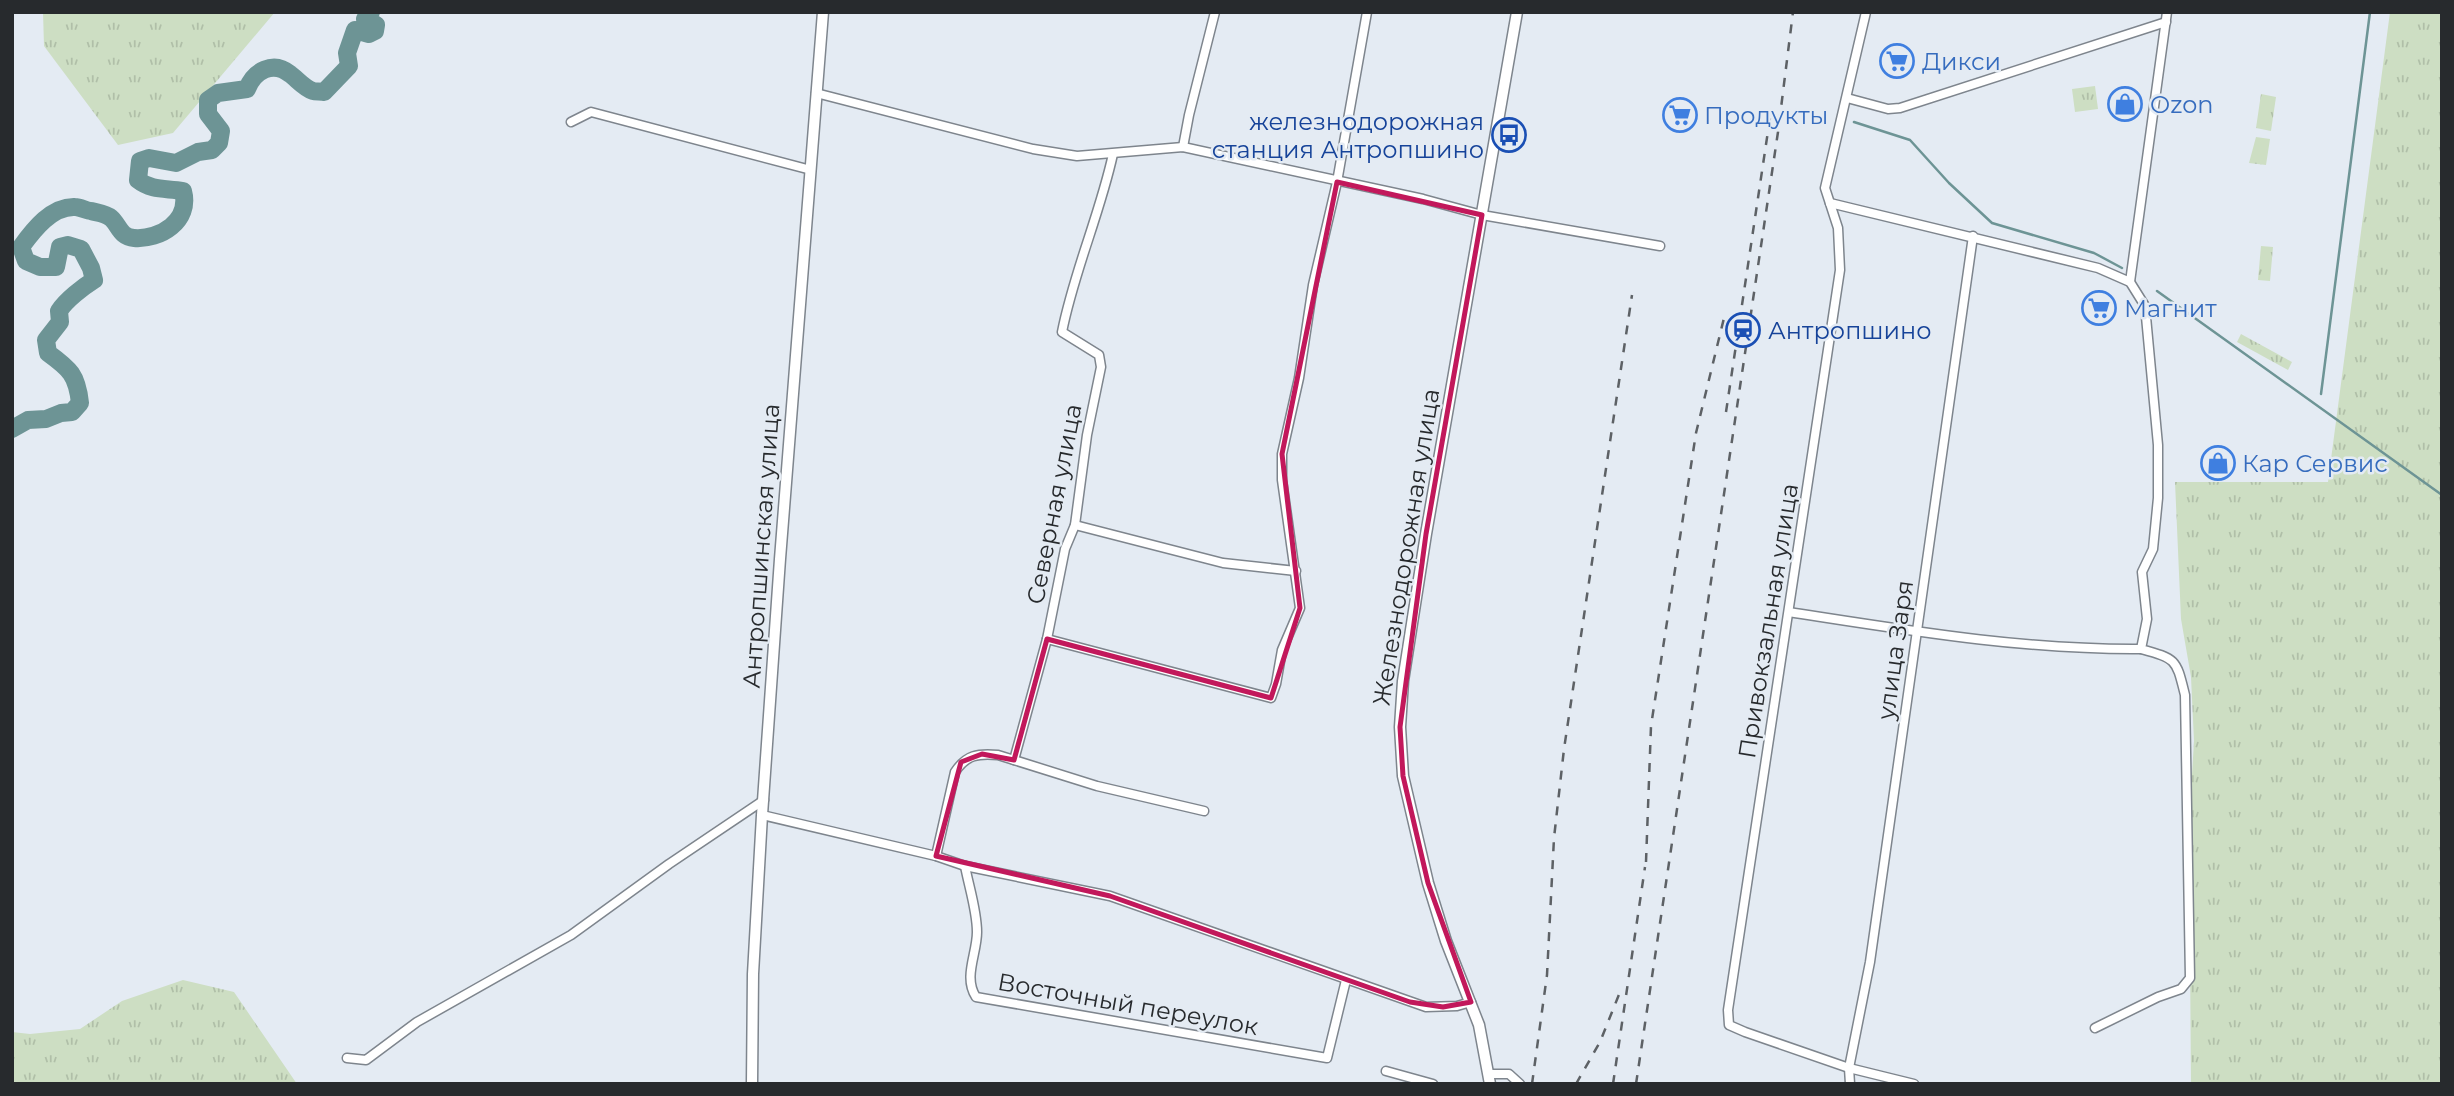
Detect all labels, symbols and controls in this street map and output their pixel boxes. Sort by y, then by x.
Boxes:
supermarket icon: Дикси [1878,42,1916,80]
place label: Дикси [1922,47,2001,76]
shop icon: Ozon [2106,85,2144,123]
place label: Ozon [2150,90,2213,119]
supermarket icon: Продукты [1661,96,1699,134]
place label: Продукты [1704,101,1828,130]
place label: железнодорожная станция Антропшино [1212,107,1484,164]
bus stop icon: железнодорожная станция Антропшино [1490,116,1528,154]
supermarket icon: Магнит [2080,289,2118,327]
place label: Магнит [2124,294,2217,323]
station icon: Антропшино [1724,311,1762,349]
place label: Антропшино [1768,316,1932,345]
street label: Железнодорожная улица [1367,387,1445,707]
street label: Северная улица [1020,401,1088,607]
street label: Антропшинская улица [737,403,785,689]
shop icon: Кар Сервис [2199,444,2237,482]
place label: Кар Сервис [2242,449,2388,478]
street label: Привокзальная улица [1732,481,1804,761]
street label: улица Заря [1871,578,1919,723]
street label: Восточный переулок [995,967,1261,1041]

